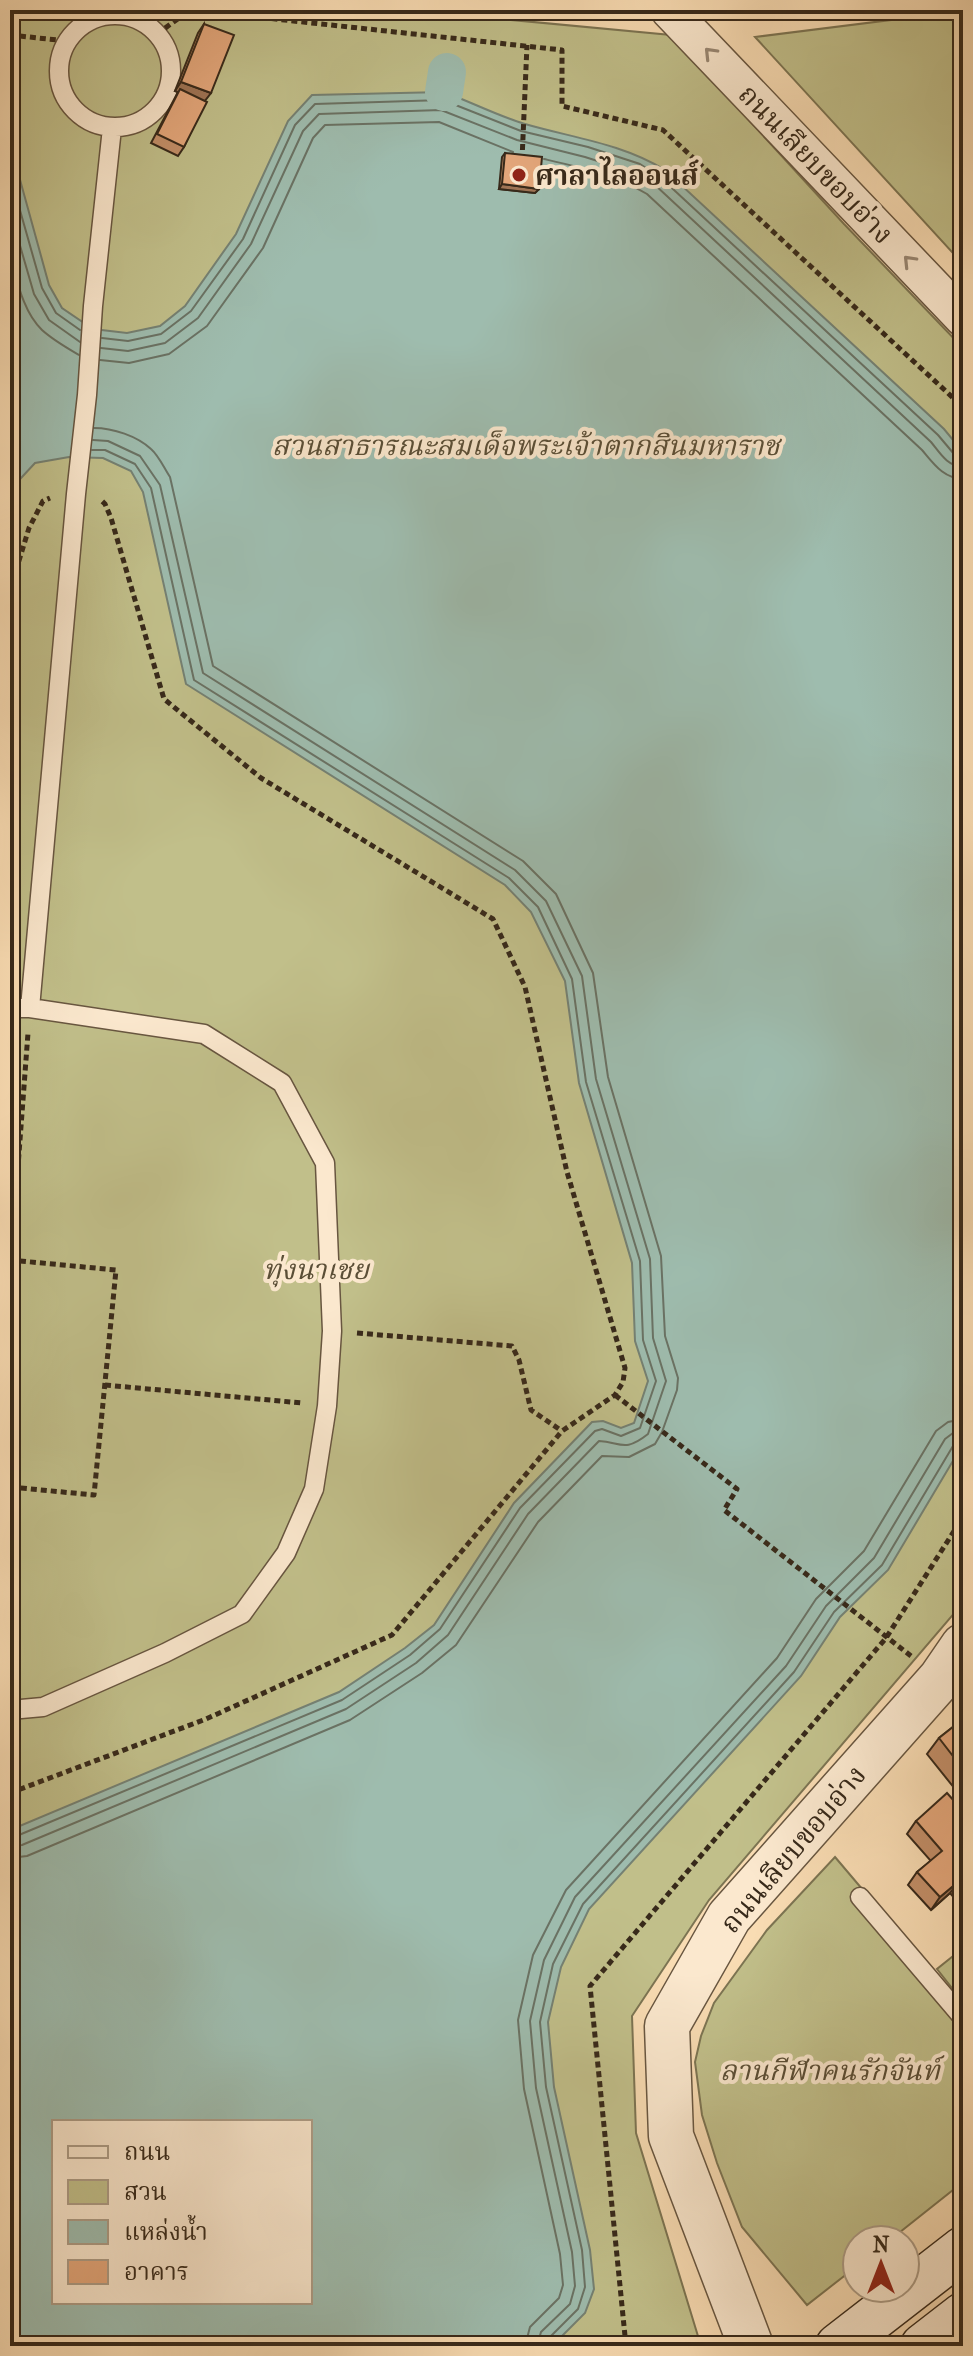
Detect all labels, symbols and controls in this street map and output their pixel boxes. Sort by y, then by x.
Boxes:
one-way arrow [705,48,720,62]
street label: ถนนเลียบขอบอ่าง [732,78,900,250]
place label: ศาลาไลออนส์ [535,156,699,192]
marker: ศาลาไลออนส์ [510,166,528,184]
one-way arrow [904,256,918,271]
park label: สวนสาธารณะสมเด็จพระเจ้าตากสินมหาราช [272,429,783,462]
park label: ทุ่งนาเชย [263,1253,371,1288]
street label: ถนนเลียบขอบอ่าง [713,1759,873,1939]
park label: ลานกีฬาคนรักจันท์ [720,2054,945,2087]
legend [52,2120,312,2304]
text: ถนน [124,2138,170,2166]
text: สวน [124,2178,167,2206]
text: แหล่งน้ำ [124,2214,208,2246]
north arrow [841,2224,921,2304]
text: N [873,2232,890,2258]
text: อาคาร [124,2258,189,2286]

